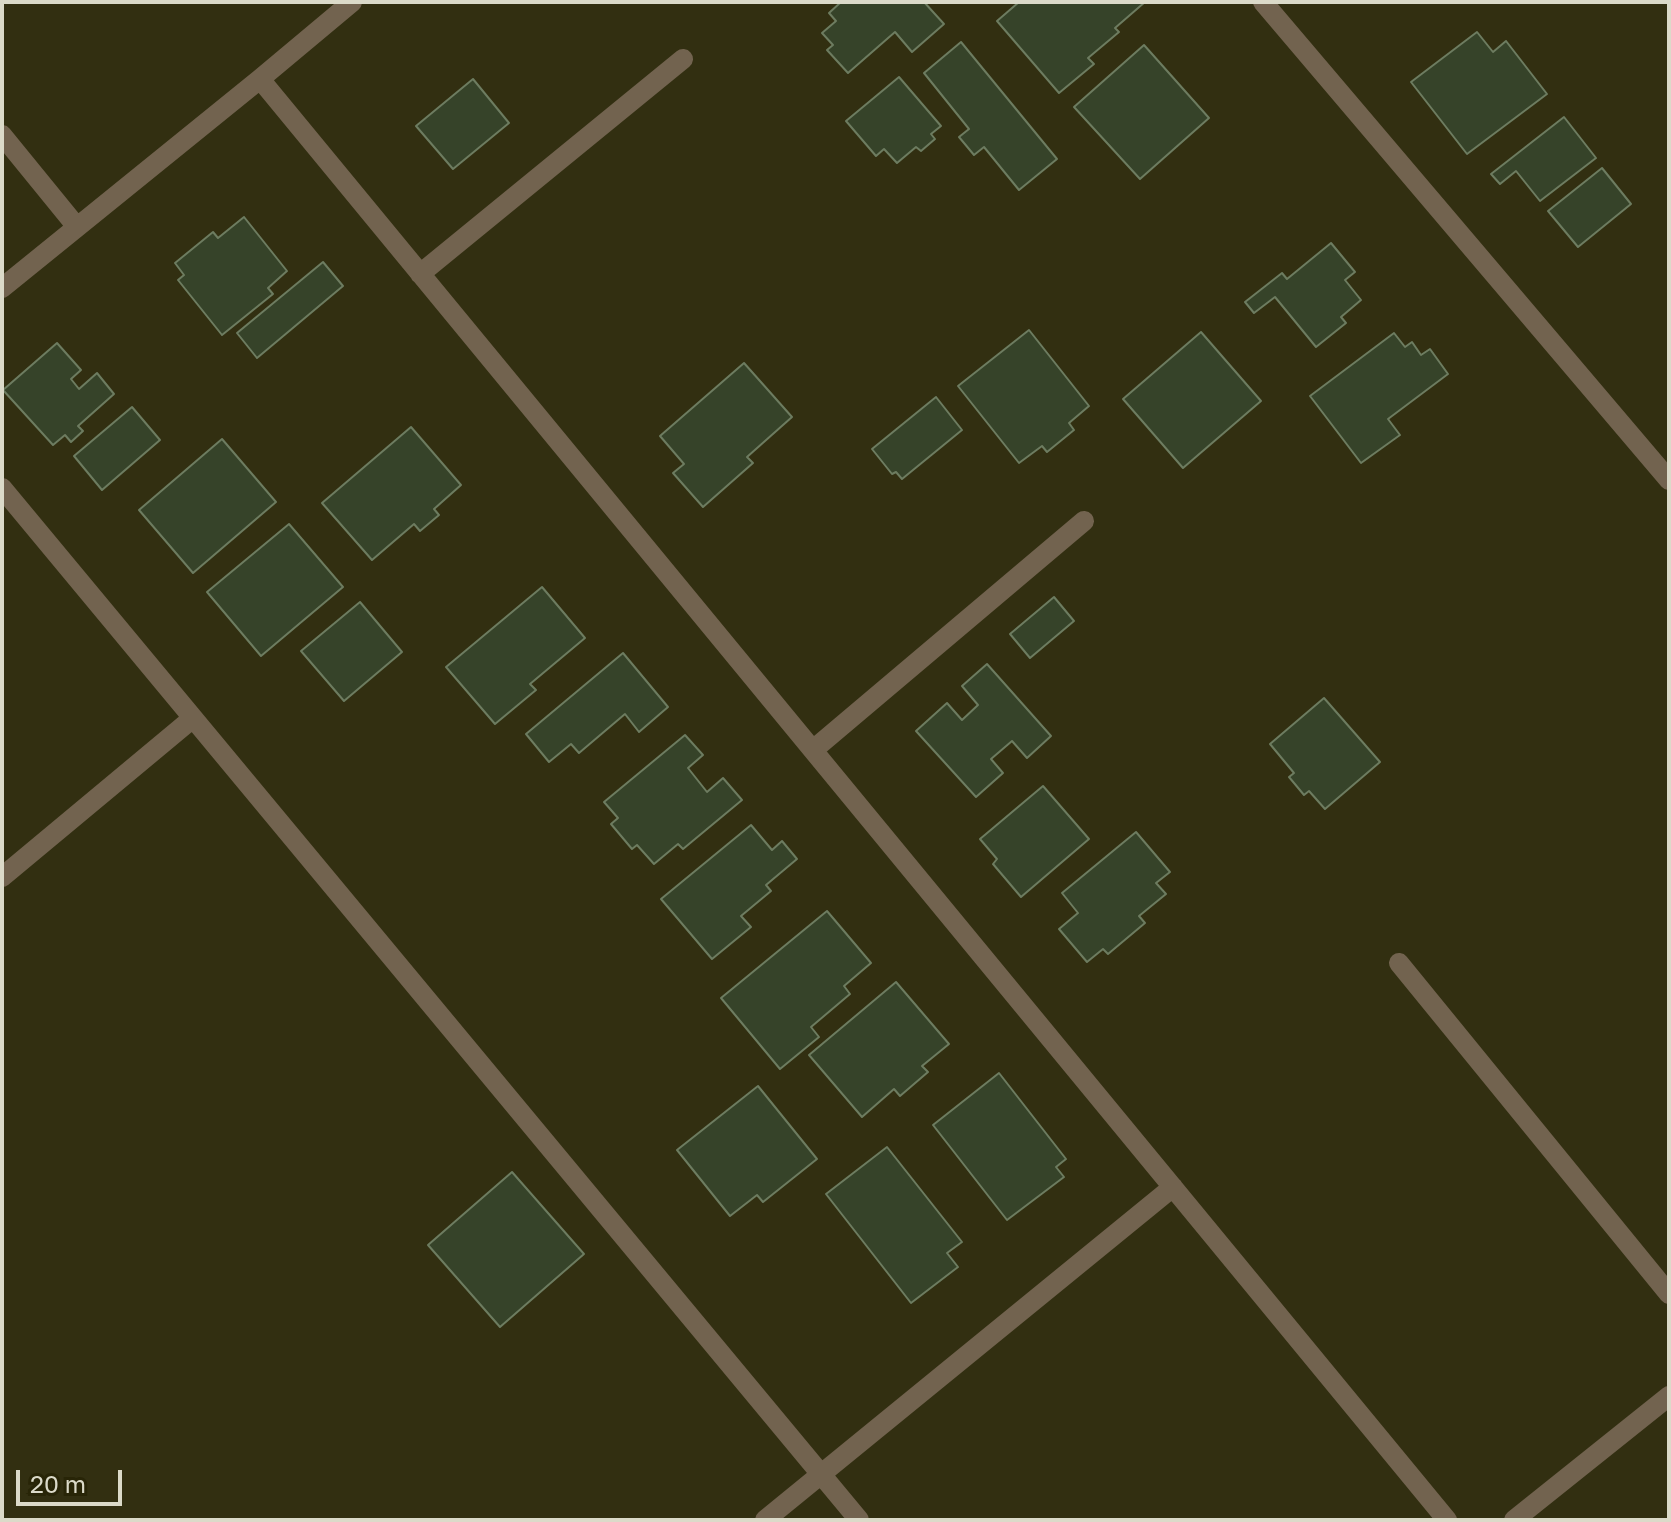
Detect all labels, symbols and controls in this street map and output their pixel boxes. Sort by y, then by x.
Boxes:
scale bar [20,1454,126,1504]
text: 20 m [30,1469,86,1498]

